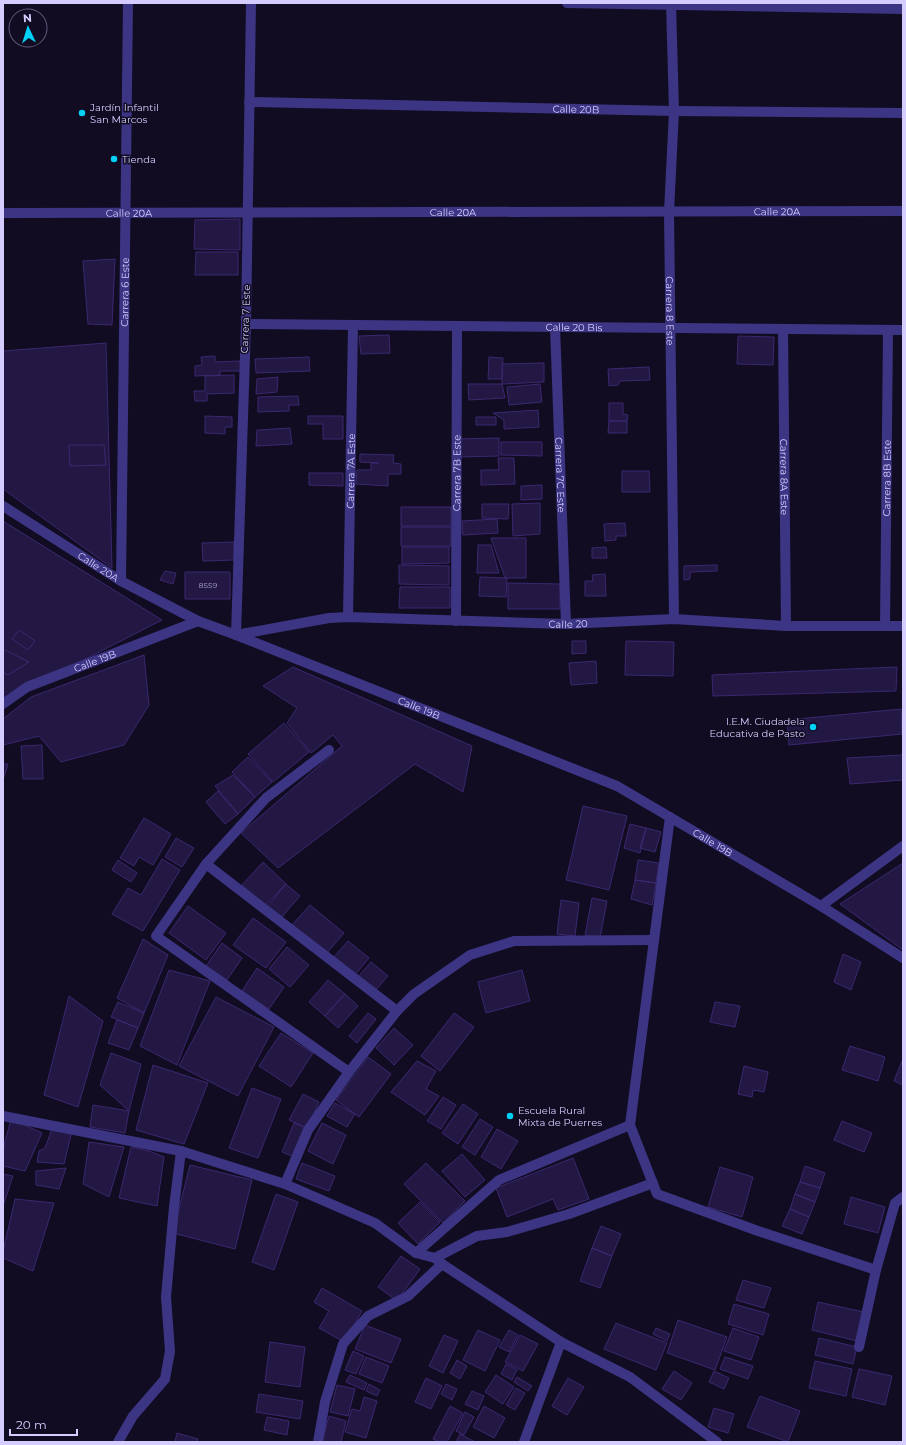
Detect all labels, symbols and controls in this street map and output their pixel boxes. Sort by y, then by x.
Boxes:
north arrow [8,8,48,48]
text: N [22,11,32,25]
place label: Jardín Infantil San Marcos [89,101,159,126]
street label: Calle 20B [552,102,599,116]
marker: Jardín Infantil San Marcos [77,108,87,118]
place label: Tienda [122,153,156,166]
marker: Tienda [109,154,119,164]
street label: Calle 20A [754,205,801,218]
street label: Calle 20A [430,206,477,219]
street label: Calle 20A [106,207,153,220]
street label: Carrera 6 Este [118,257,132,327]
street label: Carrera 8 Este [663,276,677,346]
street label: Carrera 7 Este [238,284,253,354]
street label: Calle 20 Bis [545,321,603,334]
street label: Carrera 7A Este [344,433,358,509]
street label: Carrera 7B Este [450,435,464,511]
street label: Carrera 7C Este [552,437,568,513]
street label: Carrera 8A Este [777,439,791,515]
street label: Carrera 8B Este [880,439,894,517]
street label: Calle 20A [75,549,122,585]
house number: 8559 [199,580,218,590]
street label: Calle 20 [548,617,588,631]
street label: Calle 19B [72,647,118,675]
street label: Calle 19B [396,694,442,722]
place label: I.E.M. Ciudadela Educativa de Pasto [709,715,805,740]
marker: I.E.M. Ciudadela Educativa de Pasto [808,722,818,732]
street label: Calle 19B [690,826,735,860]
place label: Escuela Rural Mixta de Puerres [518,1104,602,1129]
marker: Escuela Rural Mixta de Puerres [505,1111,515,1121]
scale bar [10,1411,77,1437]
text: 20 m [16,1417,47,1432]

